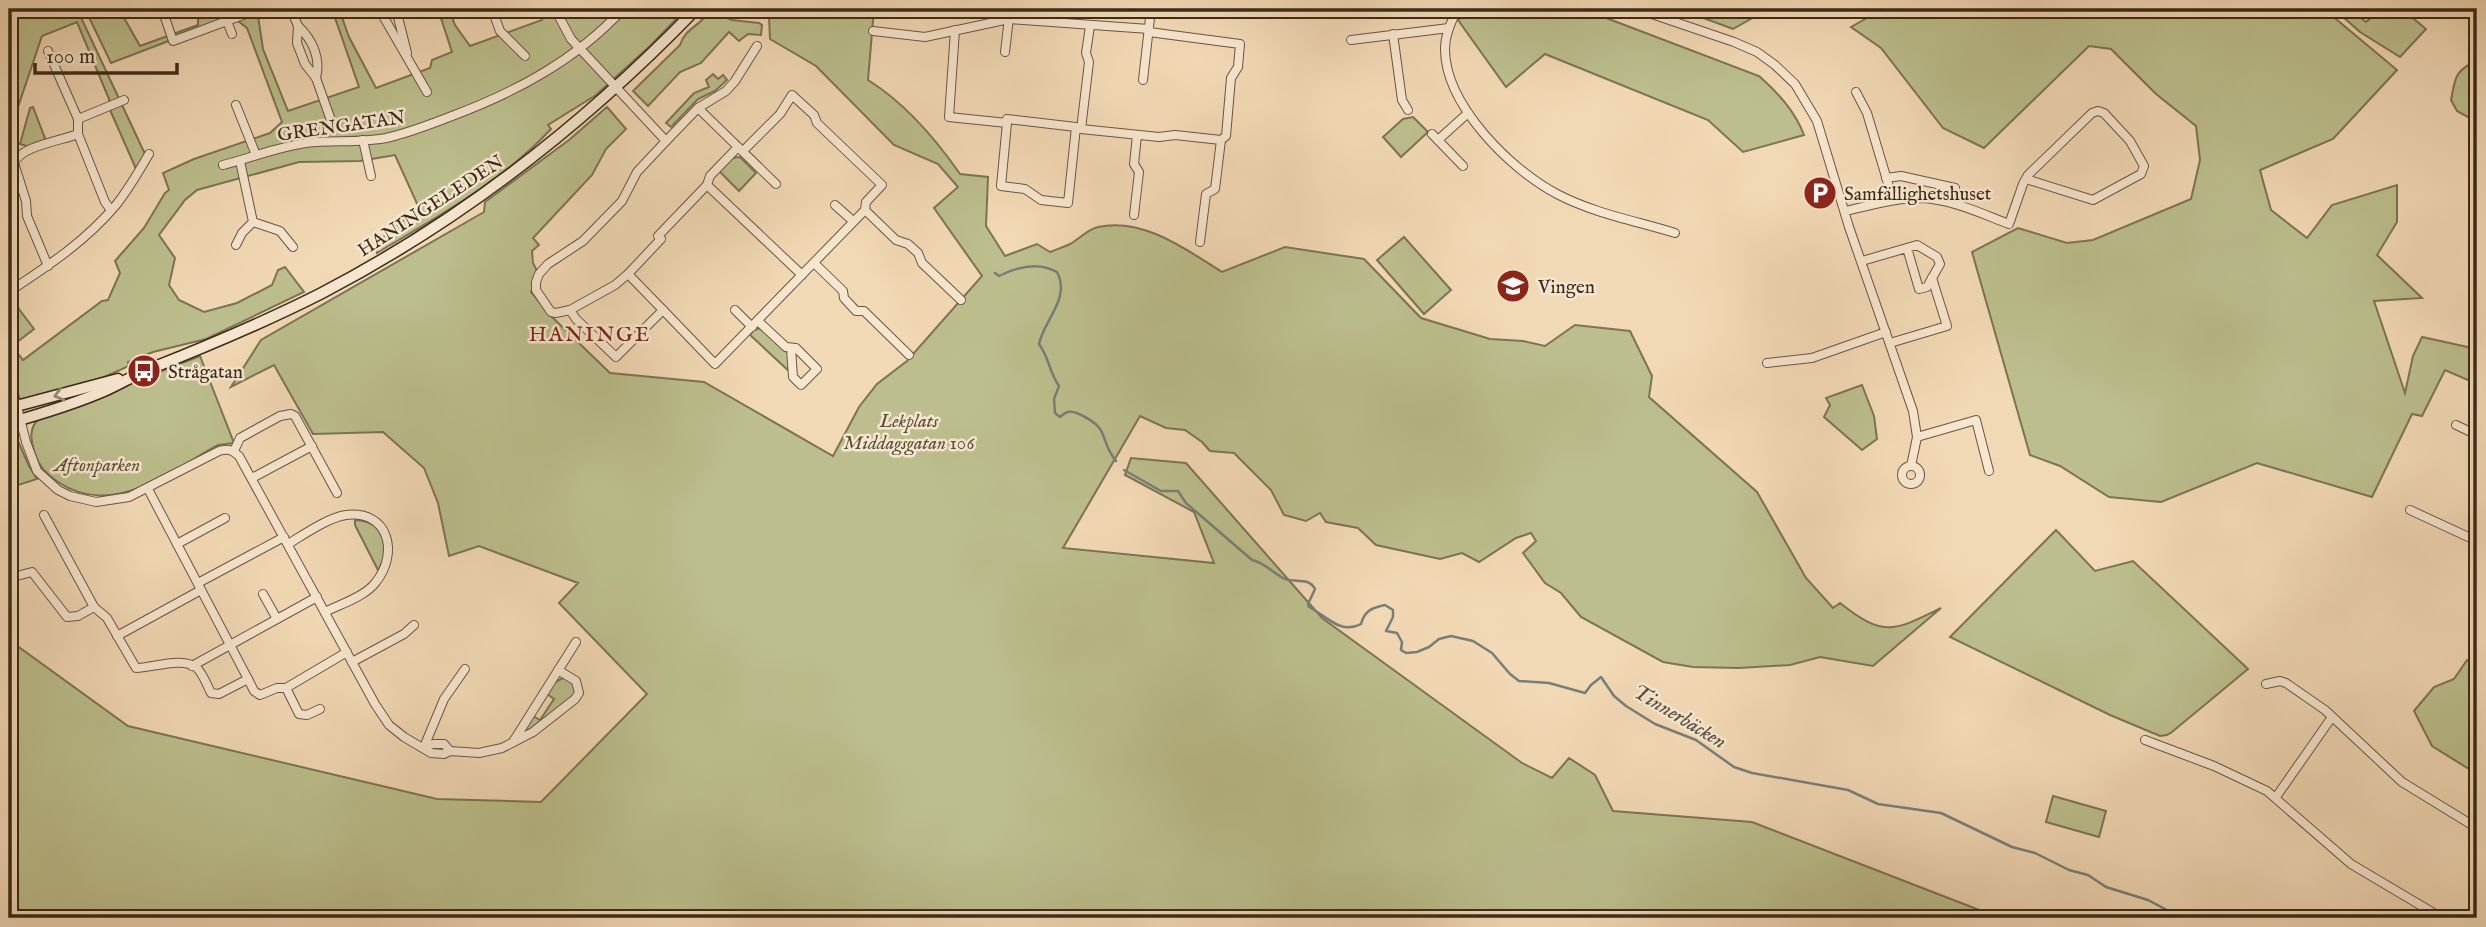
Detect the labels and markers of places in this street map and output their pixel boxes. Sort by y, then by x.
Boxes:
parking icon: Samfällighetshuset [1801,174,1839,212]
place label: Samfällighetshuset [1844,183,1992,207]
school or university icon: Vingen [1494,267,1532,305]
place label: Vingen [1537,276,1595,300]
bus stop icon: Strågatan [125,352,163,390]
place label: Strågatan [168,361,243,385]

